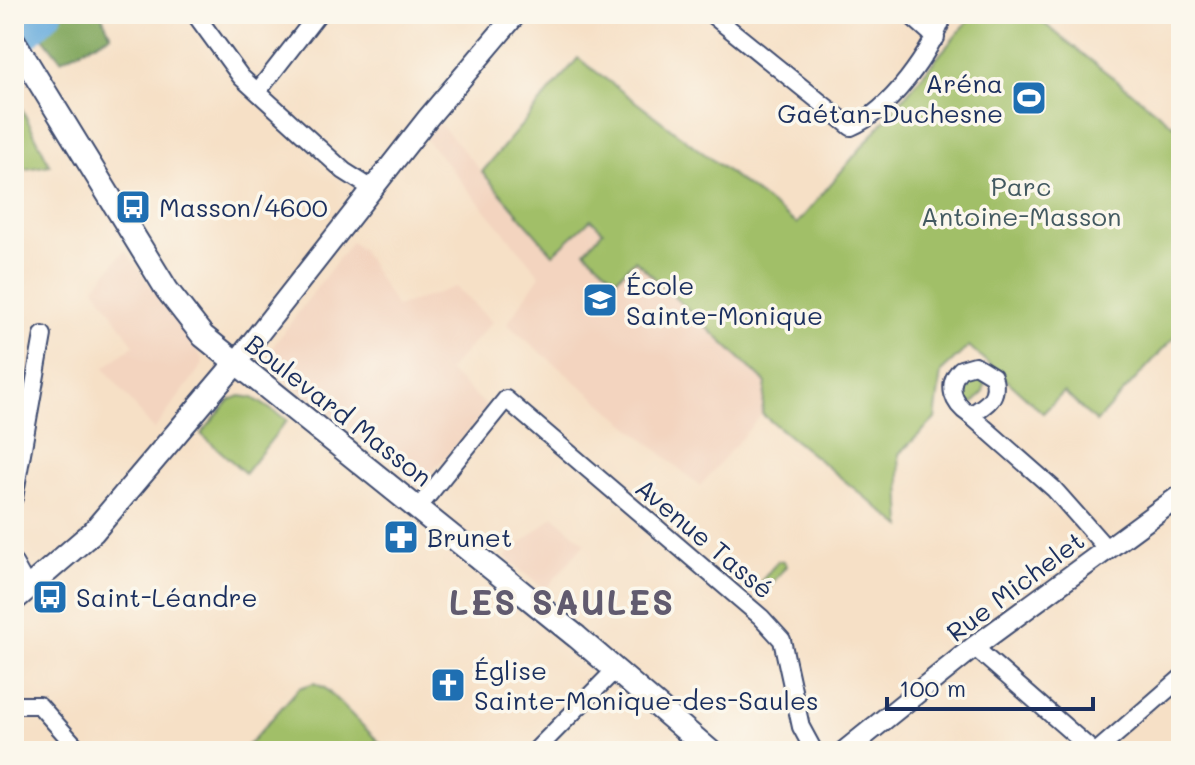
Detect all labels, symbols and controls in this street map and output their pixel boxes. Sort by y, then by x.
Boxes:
place label: Aréna Gaétan-Duchesne [777,66,1003,130]
sports icon: Aréna Gaétan-Duchesne [1010,79,1048,117]
park label: Parc Antoine-Masson [921,169,1121,233]
bus stop icon: Masson/4600 [114,188,152,226]
place label: Masson/4600 [159,190,328,224]
place label: École Sainte-Monique [626,268,823,332]
school or university icon: École Sainte-Monique [581,281,619,319]
street label: Boulevard Masson [239,326,439,494]
street label: Avenue Tassé [629,470,781,606]
pharmacy icon: Brunet [382,518,420,556]
place label: Brunet [427,520,512,554]
street label: Rue Michelet [939,523,1091,649]
bus stop icon: Saint-Léandre [31,578,69,616]
district label: LES SAULES [449,579,675,624]
place label: Saint-Léandre [76,580,258,614]
place label: Église Sainte-Monique-des-Saules [474,653,819,717]
scale bar [887,661,1093,711]
church icon: Église Sainte-Monique-des-Saules [429,666,467,704]
text: 100 m [899,672,966,703]

